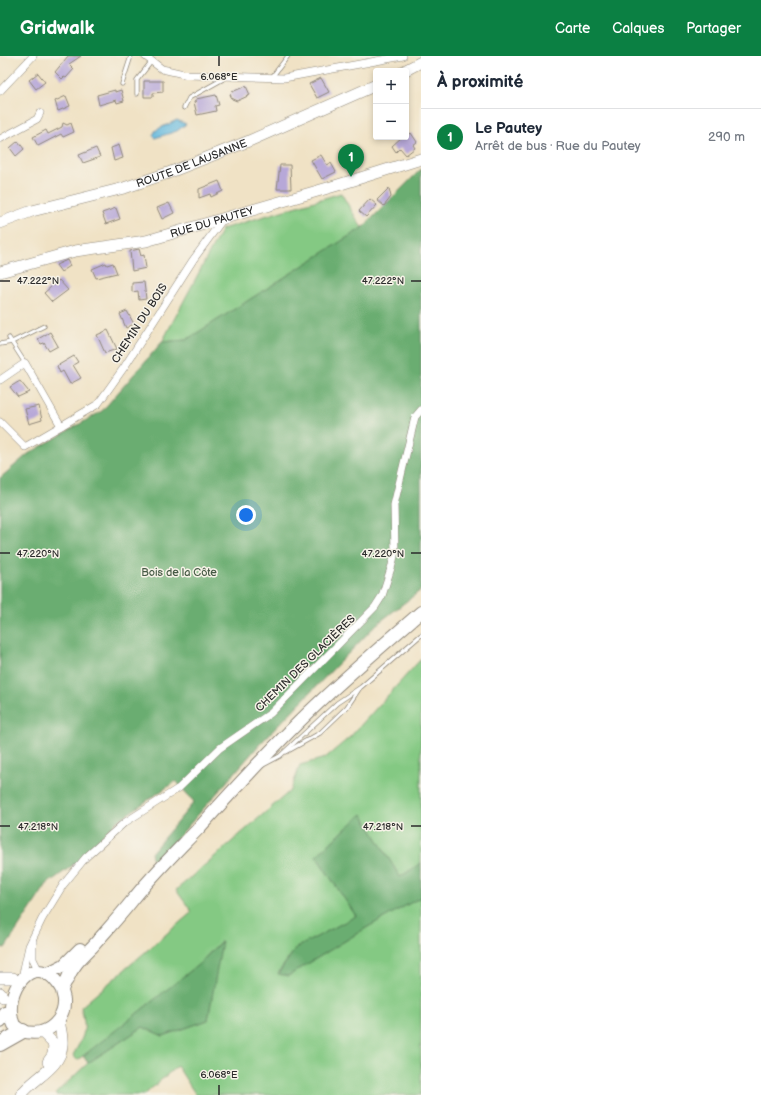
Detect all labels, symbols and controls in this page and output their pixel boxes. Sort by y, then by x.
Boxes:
text: Gridwalk [20,17,95,40]
text: Carte [555,20,590,37]
text: Calques [612,20,664,37]
text: Partager [686,20,741,37]
map controls [373,68,409,140]
button: + [373,68,409,104]
text: 6.068°E [200,71,238,83]
text: À proximité [437,72,523,92]
button: − [373,104,409,140]
text: Le Pautey [475,119,542,138]
text: 1 [447,129,453,145]
text: 290 m [708,129,745,145]
street label: ROUTE DE LAUSANNE [135,136,249,190]
text: Arrêt de bus · Rue du Pautey [475,138,641,154]
pin: 1 [338,144,364,177]
street label: RUE DU PAUTEY [169,204,256,241]
text: 47.222°N [17,275,59,287]
text: 47.222°N [362,275,404,287]
street label: CHEMIN DU BOIS [109,281,170,366]
your location [236,505,256,525]
text: 47.220°N [17,548,59,560]
text: 47.220°N [362,548,404,560]
park label: Bois de la Côte [141,566,217,579]
street label: CHEMIN DES GLACIÈRES [252,611,358,714]
text: 47.218°N [18,821,58,833]
text: 47.218°N [363,821,403,833]
text: 6.068°E [200,1069,238,1081]

